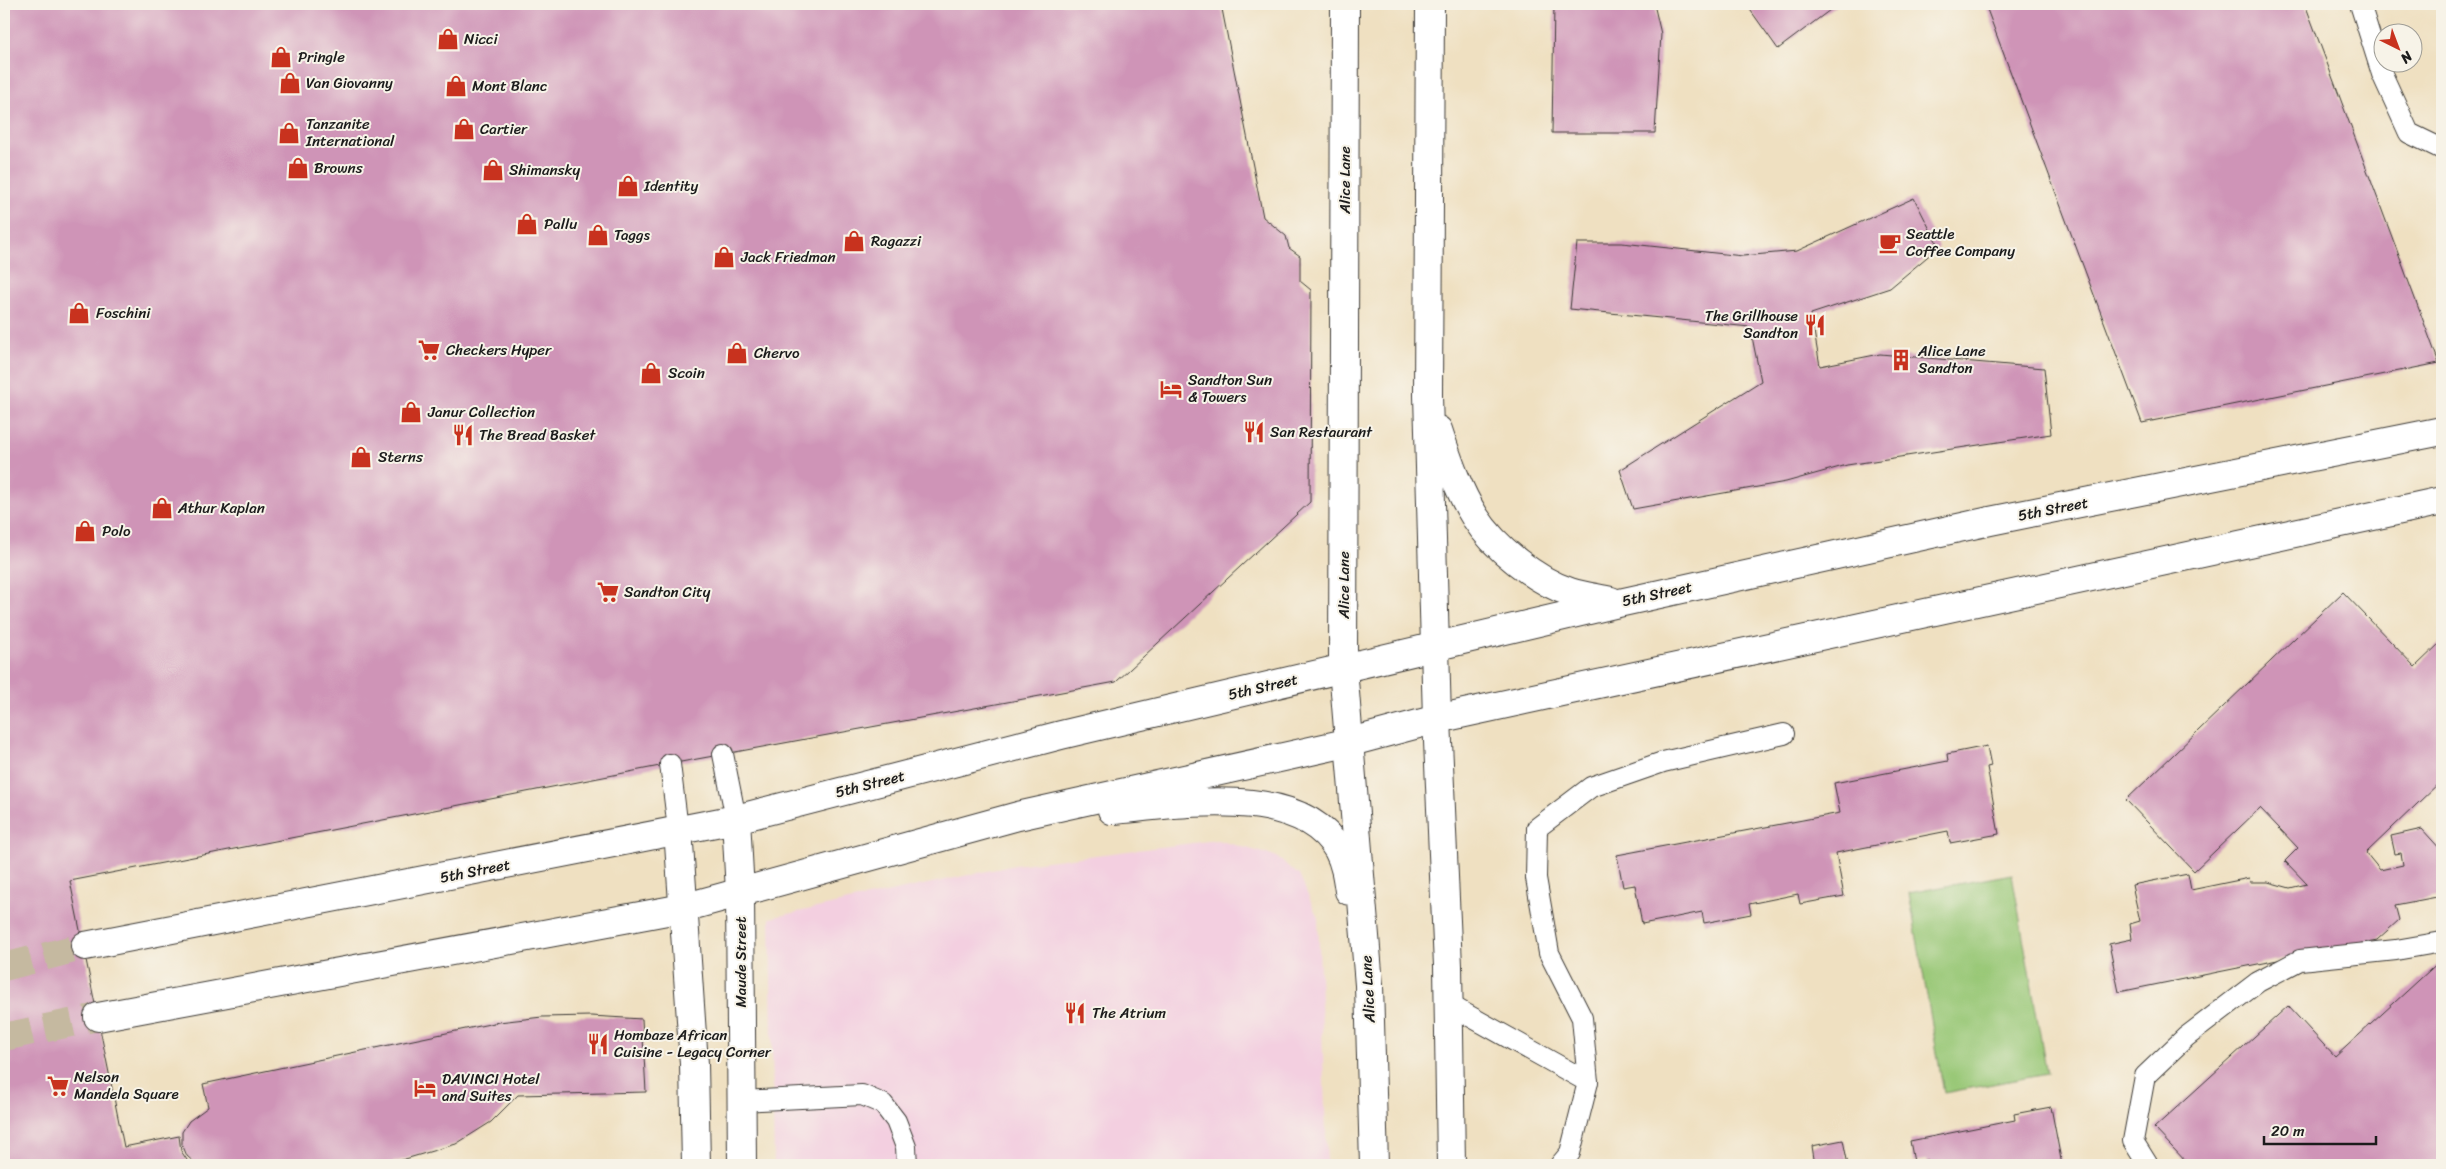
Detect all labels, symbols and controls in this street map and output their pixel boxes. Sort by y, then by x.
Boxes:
north arrow [2374,22,2424,72]
shop icon: Nicci [435,26,461,52]
place label: Nicci [464,26,499,52]
shop icon: Pringle [268,44,294,70]
place label: Pringle [298,44,345,70]
text: N [2394,44,2419,70]
shop icon: Van Giovanny [277,70,303,96]
place label: Van Giovanny [306,70,393,96]
shop icon: Mont Blanc [443,73,469,99]
place label: Mont Blanc [472,73,547,99]
place label: Tanzanite International [305,111,395,154]
shop icon: Cartier [451,116,477,142]
place label: Cartier [480,116,528,142]
shop icon: Tanzanite International [276,120,302,146]
street label: Alice Lane [1332,146,1358,215]
shop icon: Browns [285,155,311,181]
place label: Browns [314,155,363,181]
shop icon: Shimansky [480,157,506,183]
place label: Shimansky [509,157,580,183]
shop icon: Identity [615,173,641,199]
place label: Identity [643,173,698,199]
shop icon: Pallu [514,211,540,237]
place label: Pallu [544,211,577,237]
place label: Seattle Coffee Company [1906,221,2015,264]
shop icon: Taggs [585,222,611,248]
place label: Taggs [614,222,651,248]
shop icon: Ragazzi [841,228,867,254]
place label: Ragazzi [871,228,922,254]
cafe icon: Seattle Coffee Company [1877,230,1903,256]
shop icon: Jack Friedman [711,244,737,270]
place label: Jack Friedman [740,244,836,270]
shop icon: Foschini [66,300,92,326]
place label: Foschini [96,300,151,326]
place label: The Grillhouse Sandton [1705,303,1798,346]
restaurant icon: The Grillhouse Sandton [1802,312,1828,338]
supermarket icon: Checkers Hyper [416,337,442,363]
place label: Checkers Hyper [446,337,552,363]
place label: Alice Lane Sandton [1917,338,1986,381]
shop icon: Chervo [724,340,750,366]
place label: Chervo [754,340,800,366]
building icon: Alice Lane Sandton [1888,347,1914,373]
shop icon: Scoin [638,360,664,386]
place label: Scoin [668,360,705,386]
place label: Sandton Sun & Towers [1188,367,1272,410]
hotel icon: Sandton Sun & Towers [1158,376,1184,402]
shop icon: Janur Collection [398,399,424,425]
place label: Janur Collection [427,399,535,425]
restaurant icon: San Restaurant [1241,419,1267,445]
place label: San Restaurant [1270,419,1373,445]
restaurant icon: The Bread Basket [450,422,476,448]
place label: The Bread Basket [479,422,596,448]
shop icon: Sterns [348,444,374,470]
place label: Sterns [378,444,423,470]
street label: 5th Street [2016,489,2091,529]
shop icon: Athur Kaplan [149,495,175,521]
place label: Athur Kaplan [177,495,265,521]
shop icon: Polo [72,518,98,544]
place label: Polo [102,518,131,544]
street label: Alice Lane [1331,551,1357,620]
street label: 5th Street [1620,574,1695,614]
supermarket icon: Sandton City [595,579,621,605]
place label: Sandton City [624,579,711,605]
street label: 5th Street [1225,666,1301,708]
street label: 5th Street [832,763,908,805]
street label: 5th Street [438,851,513,891]
street label: Maude Street [728,916,754,1007]
street label: Alice Lane [1353,954,1383,1024]
restaurant icon: The Atrium [1062,1000,1088,1026]
place label: The Atrium [1092,1000,1167,1026]
place label: Hombaze African Cuisine - Legacy Corner [614,1022,772,1065]
restaurant icon: Hombaze African Cuisine - Legacy Corner [585,1031,611,1057]
place label: Nelson Mandela Square [74,1064,179,1107]
place label: DAVINCI Hotel and Suites [442,1066,540,1109]
supermarket icon: Nelson Mandela Square [45,1073,71,1099]
hotel icon: DAVINCI Hotel and Suites [412,1075,438,1101]
scale bar [2264,1114,2376,1146]
text: 20 m [2271,1118,2305,1144]

